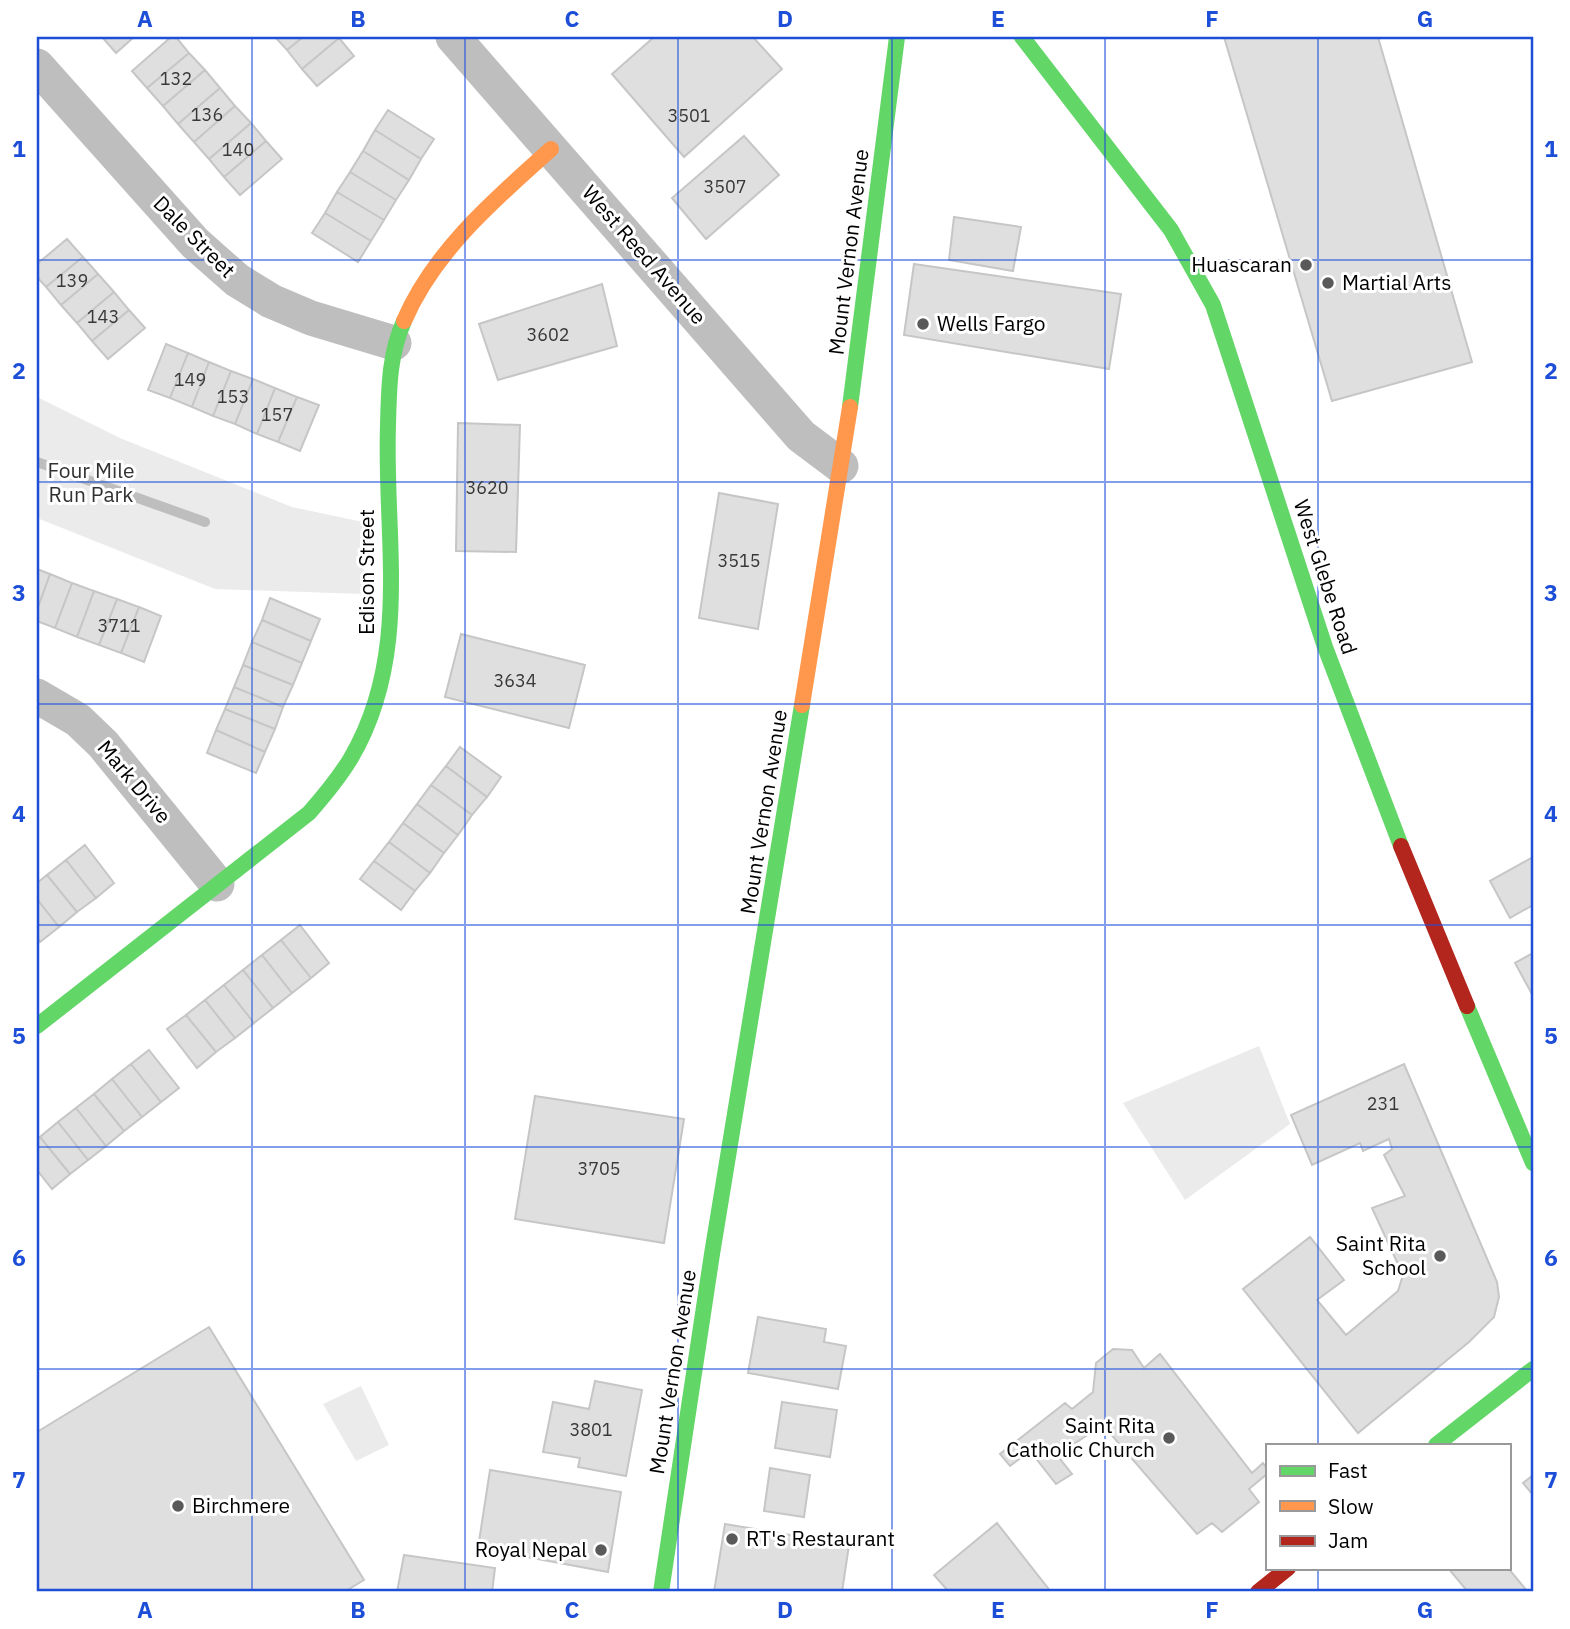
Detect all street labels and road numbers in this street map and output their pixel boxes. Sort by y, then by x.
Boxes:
street label: Mount Vernon Avenue [821,147,875,356]
street label: West Reed Avenue [577,179,713,330]
street label: Dale Street [148,189,242,283]
street label: West Glebe Road [1288,496,1364,658]
street label: Edison Street [352,509,380,635]
street label: Mount Vernon Avenue [733,707,793,916]
street label: Mark Drive [92,734,178,829]
street label: Mount Vernon Avenue [642,1267,702,1476]

